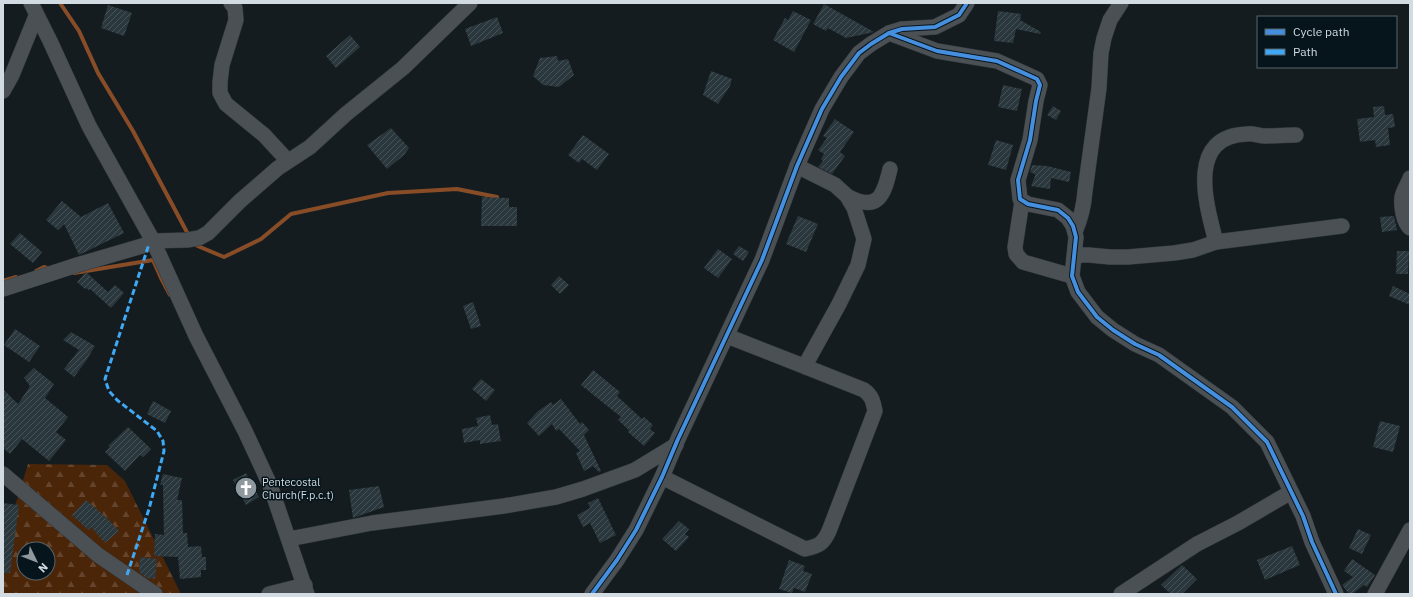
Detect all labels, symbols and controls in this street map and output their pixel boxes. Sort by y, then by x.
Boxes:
legend [1257,16,1397,68]
text: Cycle path [1293,24,1350,39]
text: Path [1293,44,1318,59]
church icon: Pentecostal Church(F.p.c.t) [233,475,259,501]
place label: Pentecostal Church(F.p.c.t) [262,475,334,502]
north arrow [16,541,56,581]
text: N [35,560,51,576]

